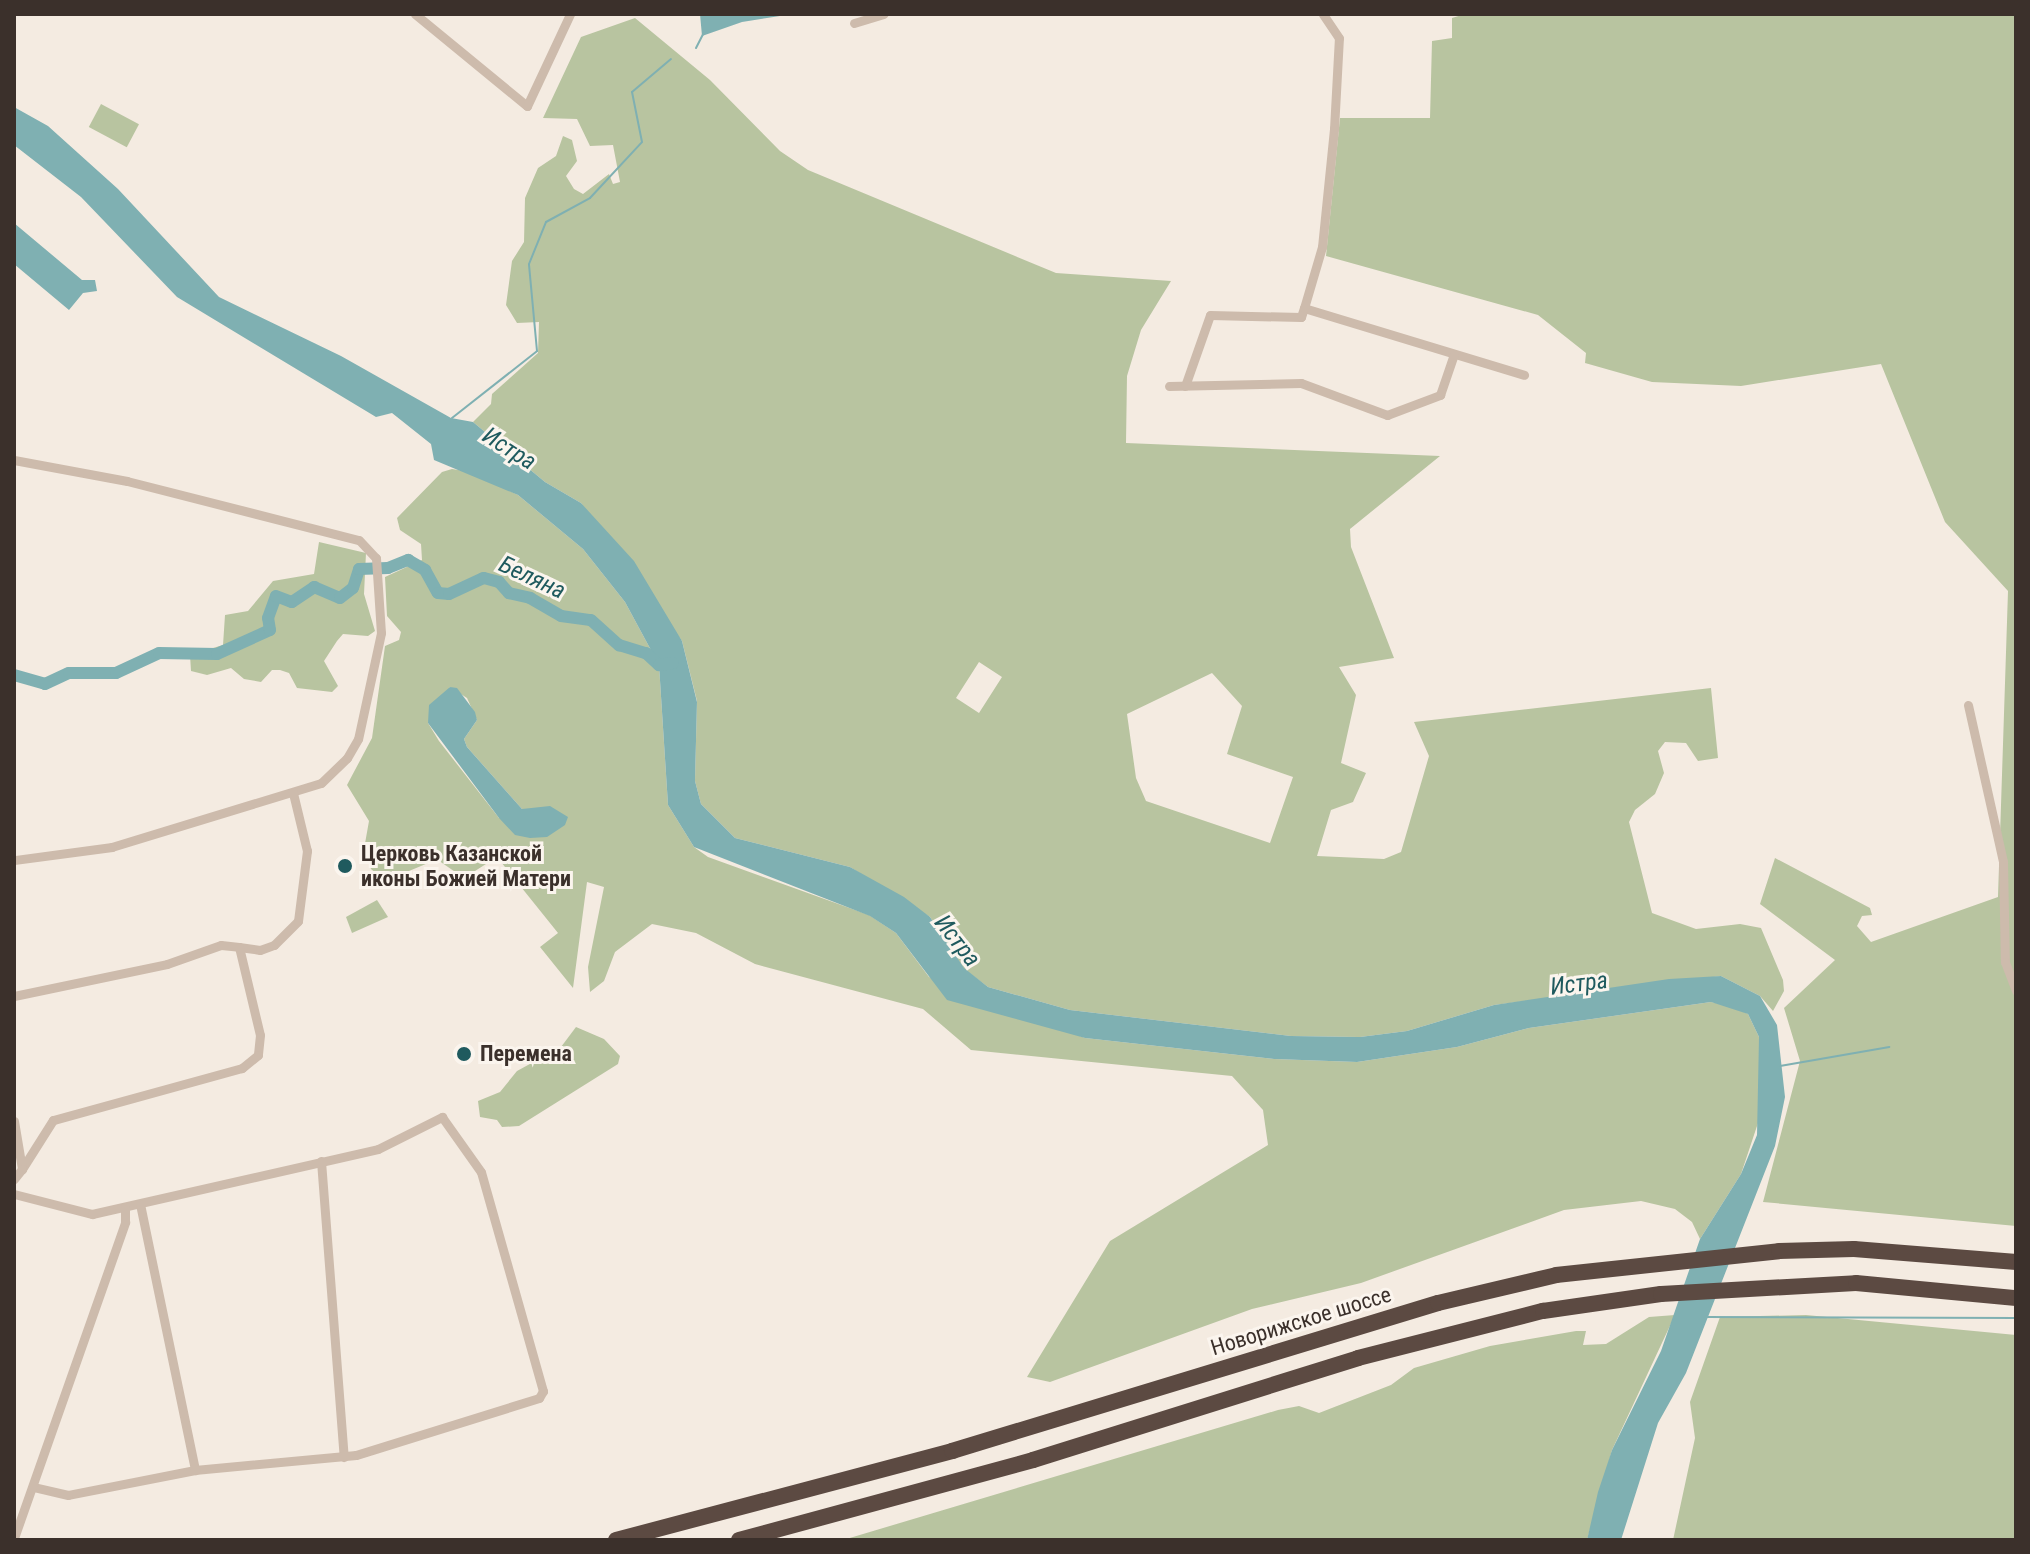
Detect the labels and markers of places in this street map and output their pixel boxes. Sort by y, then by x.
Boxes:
place label: Церковь Казанской иконы Божией Матери [361,840,571,892]
marker: Церковь Казанской иконы Божией Матери [336,857,354,875]
place label: Перемена [480,1041,572,1067]
marker: Перемена [455,1045,473,1063]

